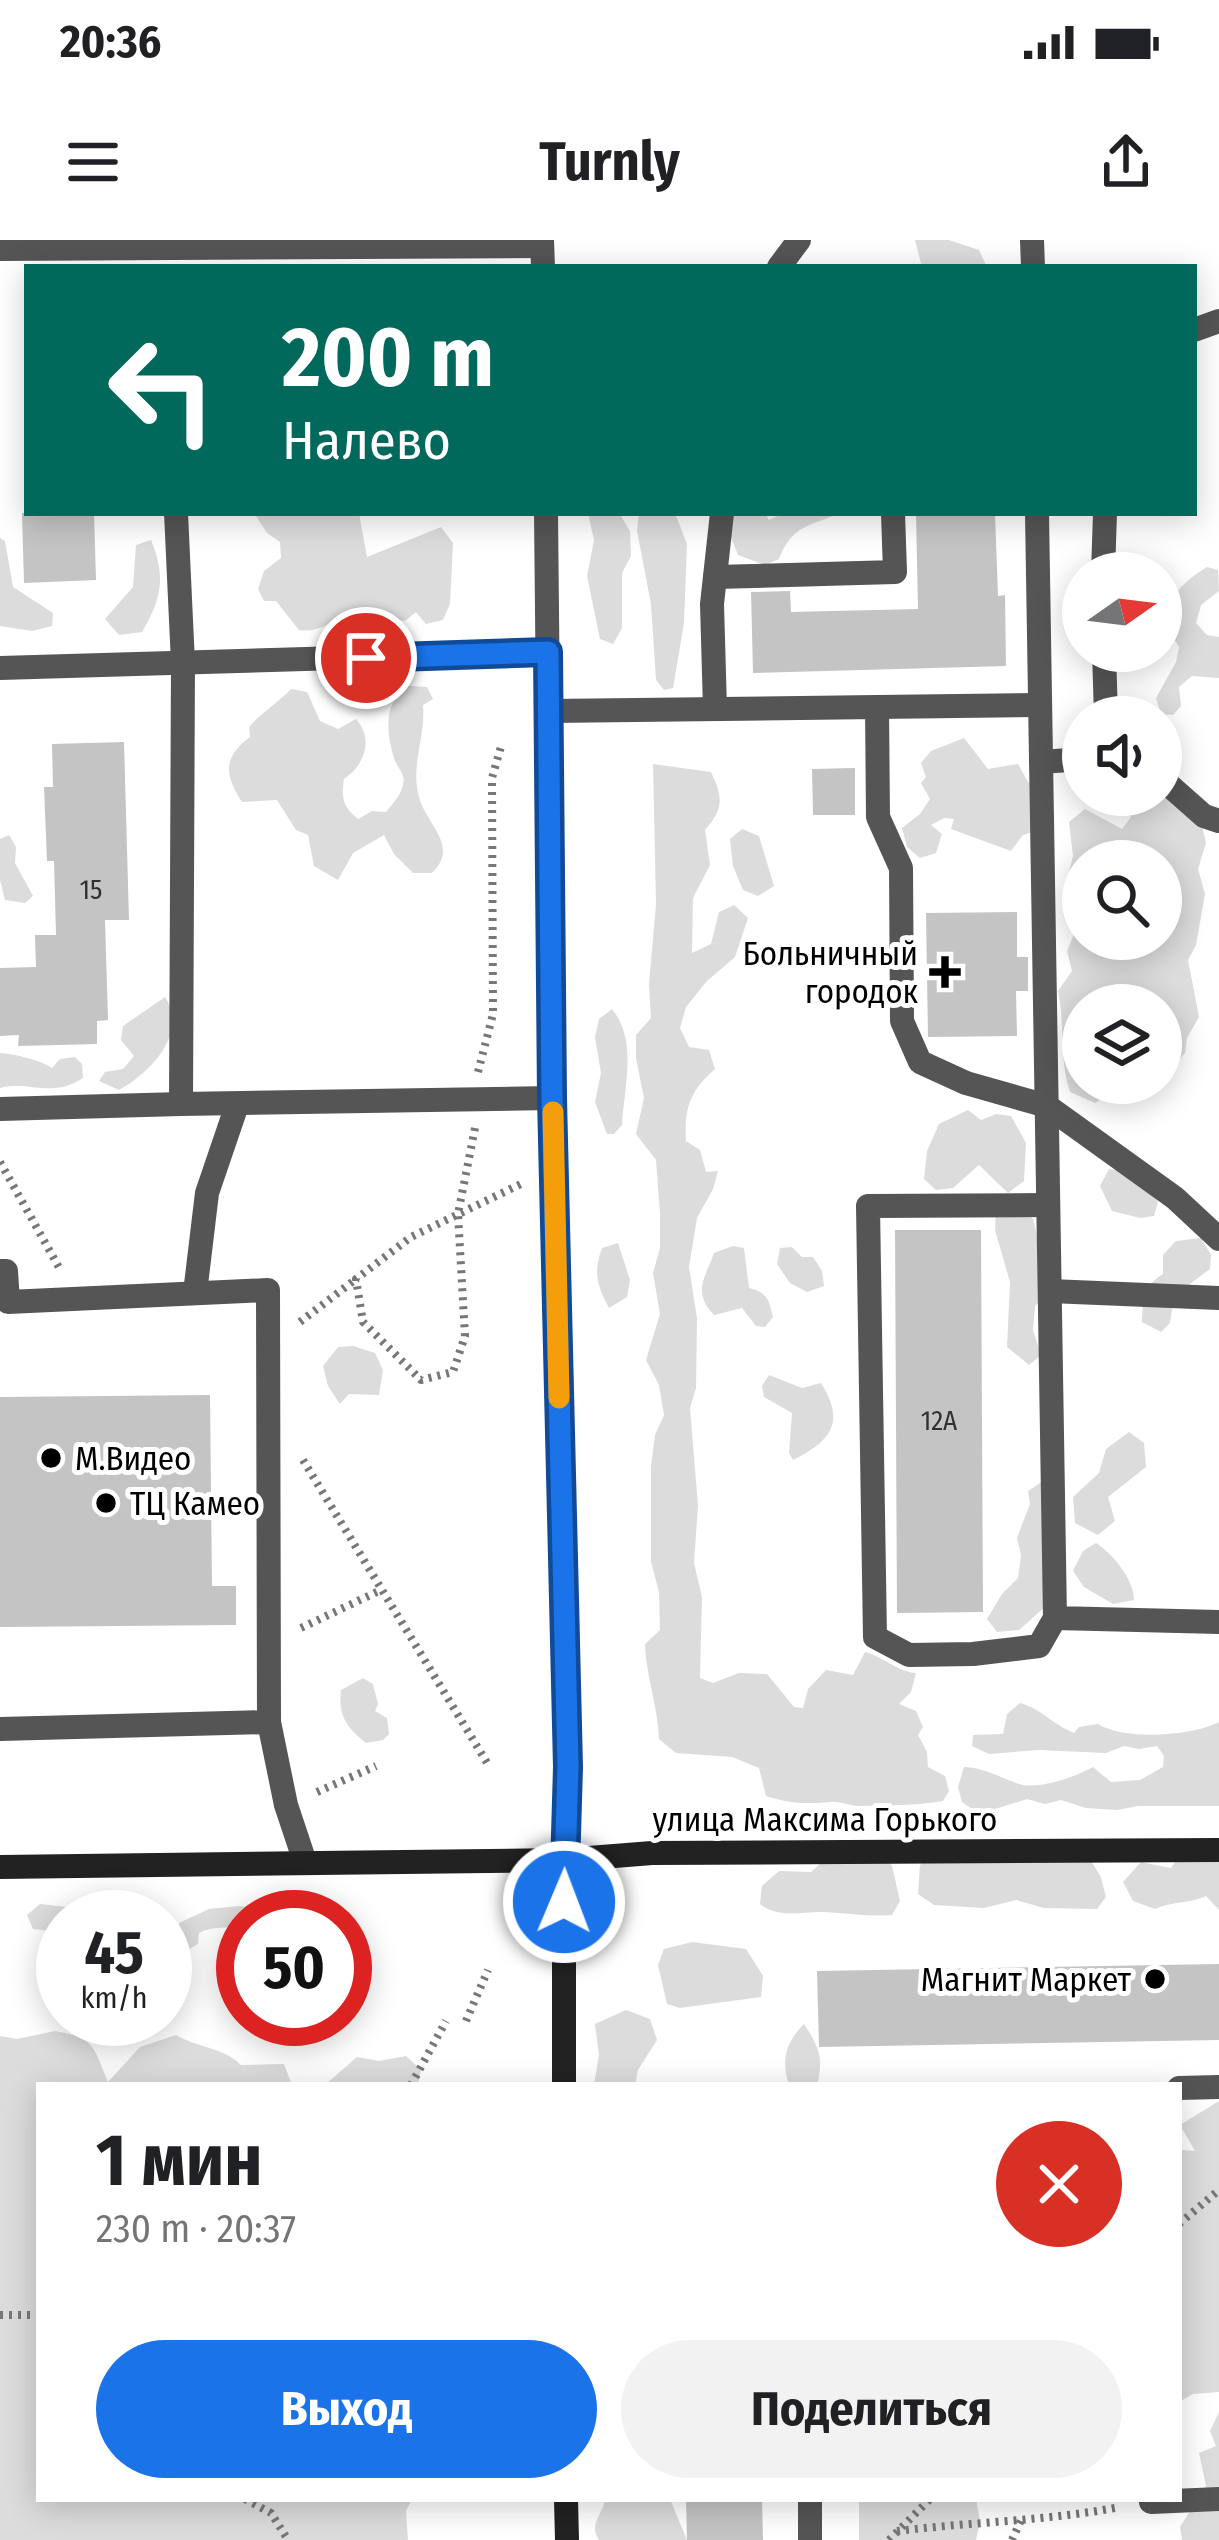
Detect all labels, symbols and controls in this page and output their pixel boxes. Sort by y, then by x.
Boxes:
text: 20:36 [60,15,161,69]
icon: menu [60,129,126,195]
icon: share [1093,129,1159,195]
text: Turnly [539,130,680,194]
text: 200 m [282,307,494,408]
icon: left [84,312,240,468]
text: Налево [282,409,451,473]
north arrow [1062,552,1182,672]
map controls [1062,552,1182,1104]
pin [315,607,417,709]
icon: arrive [333,625,399,691]
button: sound [1062,696,1182,816]
button: search [1062,840,1182,960]
house number: 15 [80,874,102,906]
place label: Больничный городок [743,934,919,1012]
marker: Больничный городок [929,956,961,988]
button: layers [1062,984,1182,1104]
house number: 12А [921,1405,958,1437]
place label: М.Видео [75,1439,191,1479]
marker: М.Видео [38,1445,64,1471]
place label: ТЦ Камео [130,1484,260,1524]
marker: ТЦ Камео [93,1490,119,1516]
street label: улица Максима Горького [653,1800,997,1840]
position arrow [501,1839,627,1965]
speed limit sign: 50 [216,1890,372,2046]
text: 45 [84,1917,144,1989]
place label: Магнит Маркет [921,1960,1132,2000]
marker: Магнит Маркет [1142,1966,1168,1992]
text: km/h [81,1980,147,2016]
text: 1 мин [96,2118,262,2204]
button: close [996,2121,1122,2247]
text: 230 m · 20:37 [96,2206,296,2252]
button: Выход [96,2340,597,2478]
button: Поделиться [621,2340,1122,2478]

